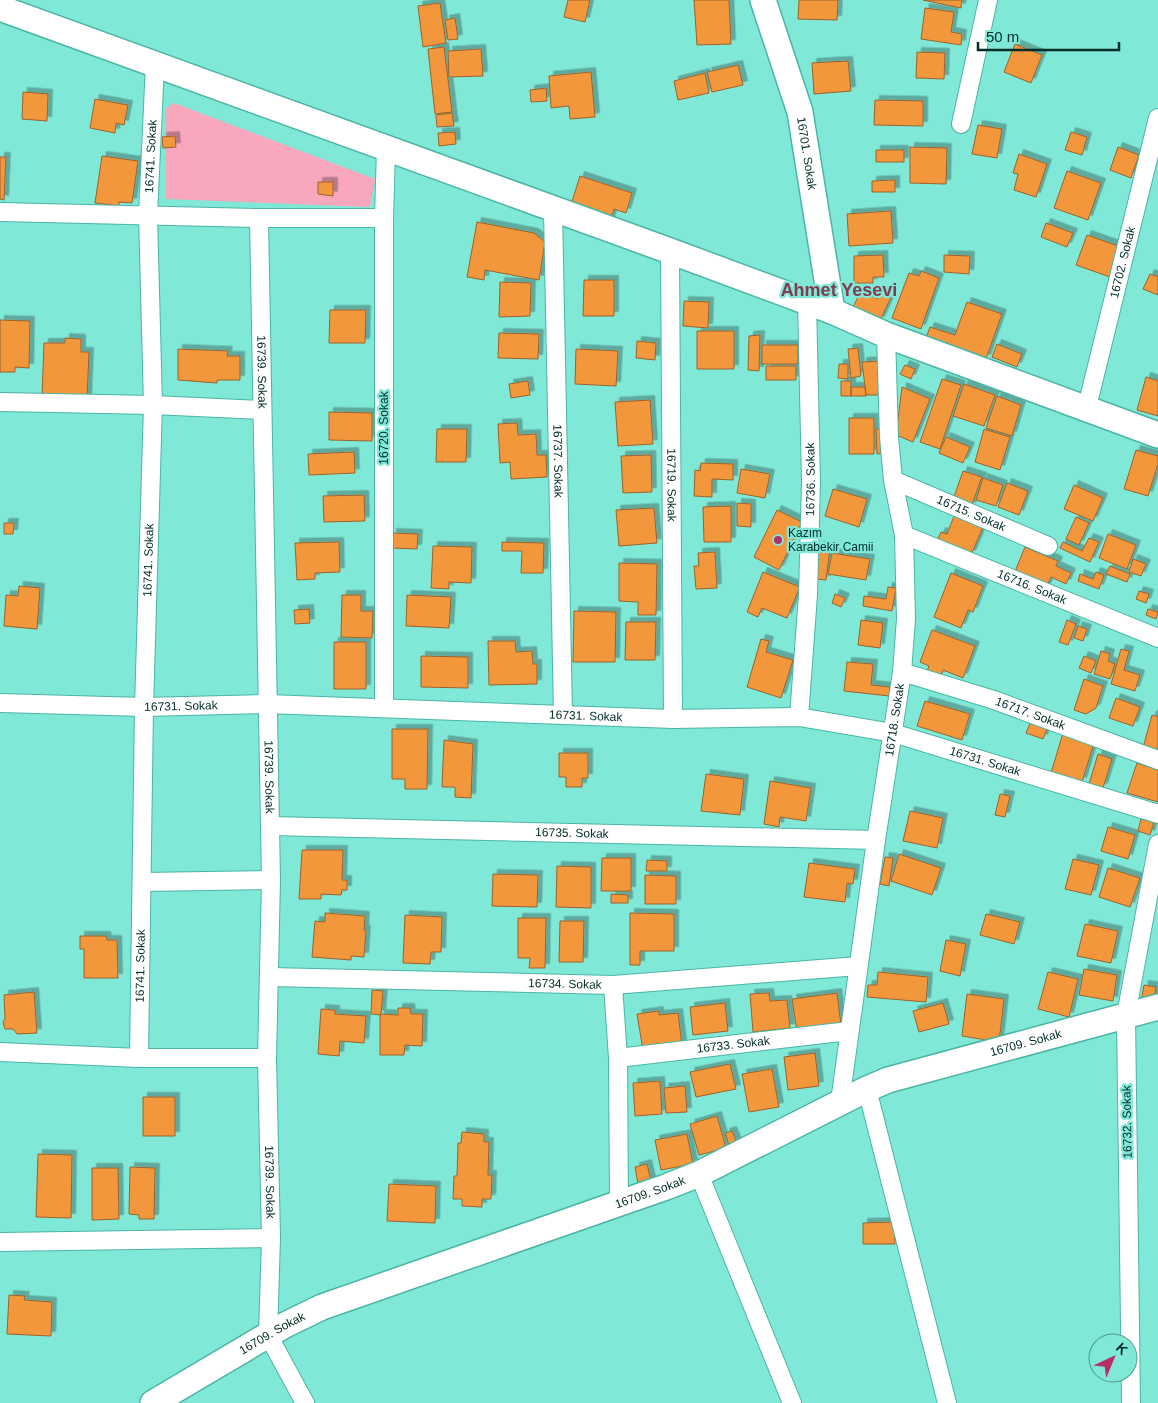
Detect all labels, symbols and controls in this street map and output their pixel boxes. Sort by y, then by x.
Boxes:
scale bar [978,20,1119,52]
text: 50 m [986,28,1019,45]
street label: 16701. Sokak [794,116,820,192]
street label: 16741. Sokak [142,118,159,193]
street label: 16702. Sokak [1107,224,1138,300]
district label: Ahmet Yesevi [781,280,897,300]
street label: 16739. Sokak [254,335,269,410]
street label: 16720. Sokak [377,390,391,465]
street label: 16737. Sokak [550,424,566,499]
street label: 16736. Sokak [803,441,818,516]
street label: 16719. Sokak [664,448,679,523]
street label: 16715. Sokak [935,492,1009,535]
street label: 16741. Sokak [140,522,156,597]
place label: Kazım Karabekir Camii [788,526,873,554]
marker: Kazım Karabekir Camii [772,534,784,546]
street label: 16716. Sokak [995,567,1070,608]
street label: 16718. Sokak [882,682,907,757]
street label: 16717. Sokak [994,694,1068,733]
street label: 16731. Sokak [144,698,219,714]
street label: 16731. Sokak [549,707,624,724]
street label: 16739. Sokak [261,740,277,815]
street label: 16731. Sokak [948,744,1023,779]
street label: 16735. Sokak [535,825,610,841]
street label: 16741. Sokak [133,928,148,1003]
street label: 16734. Sokak [528,976,603,992]
street label: 16709. Sokak [988,1026,1064,1059]
street label: 16733. Sokak [696,1033,772,1056]
street label: 16732. Sokak [1119,1084,1135,1159]
street label: 16739. Sokak [262,1145,278,1220]
street label: 16709. Sokak [613,1173,688,1211]
street label: 16709. Sokak [237,1309,308,1358]
north arrow [1088,1333,1138,1383]
text: K [1113,1339,1131,1358]

